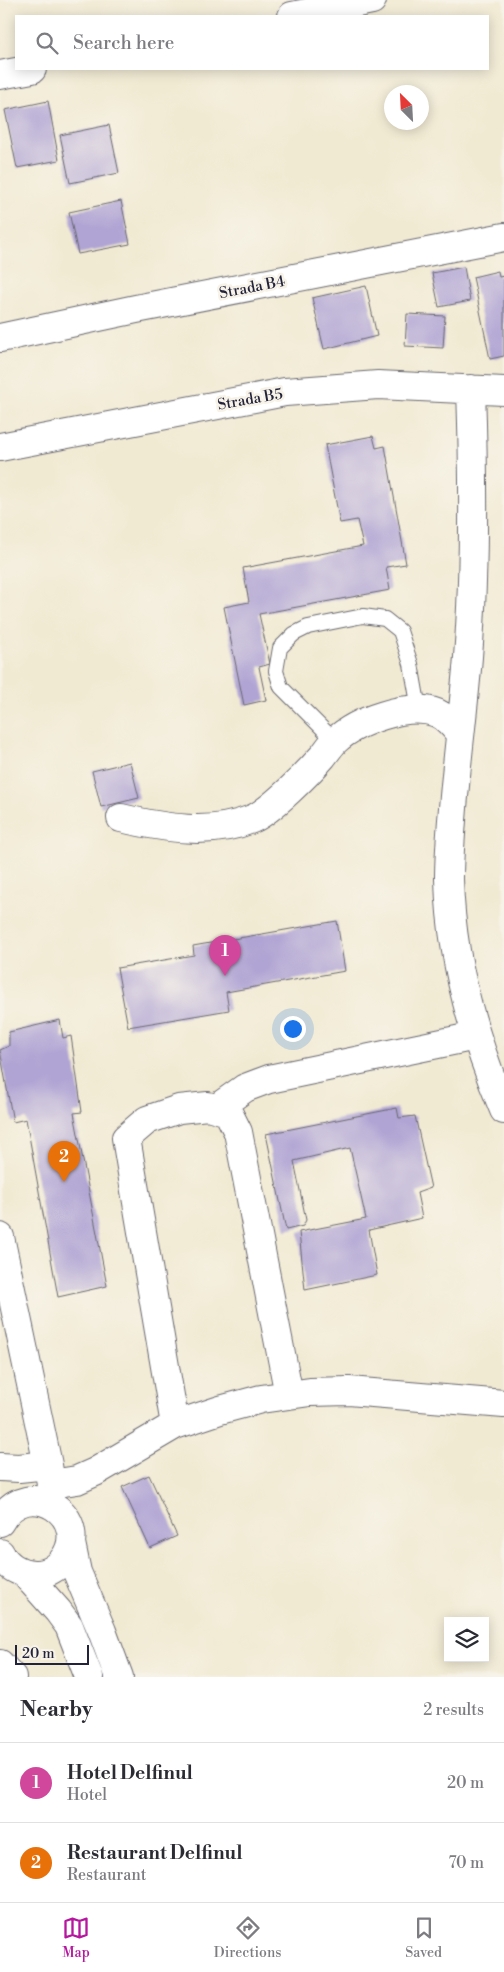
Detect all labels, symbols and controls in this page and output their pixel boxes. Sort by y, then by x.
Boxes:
search box [15,15,489,70]
icon: search [33,29,61,57]
text: Search here [73,31,174,55]
north arrow [384,85,429,130]
street label: Strada B4 [218,272,287,303]
street label: Strada B5 [216,384,284,415]
pin: 1 [209,935,241,976]
your location [280,1016,306,1042]
pin: 2 [48,1141,80,1182]
map controls [444,1617,489,1662]
button: layers [444,1617,489,1662]
scale bar [15,1642,89,1665]
text: 20 m [22,1645,54,1663]
text: Nearby [20,1697,93,1723]
text: 2 results [423,1700,484,1720]
text: Hotel Delfinul [67,1761,193,1785]
text: 1 [32,1773,40,1793]
text: 20 m [447,1773,484,1793]
text: Hotel [67,1785,107,1805]
text: Restaurant Delfinul [67,1841,243,1865]
text: 2 [31,1853,41,1873]
text: 70 m [448,1853,484,1873]
text: Restaurant [67,1865,146,1885]
tab: Map [62,1914,90,1962]
tab: Directions [214,1914,281,1962]
tab: Saved [405,1914,442,1962]

